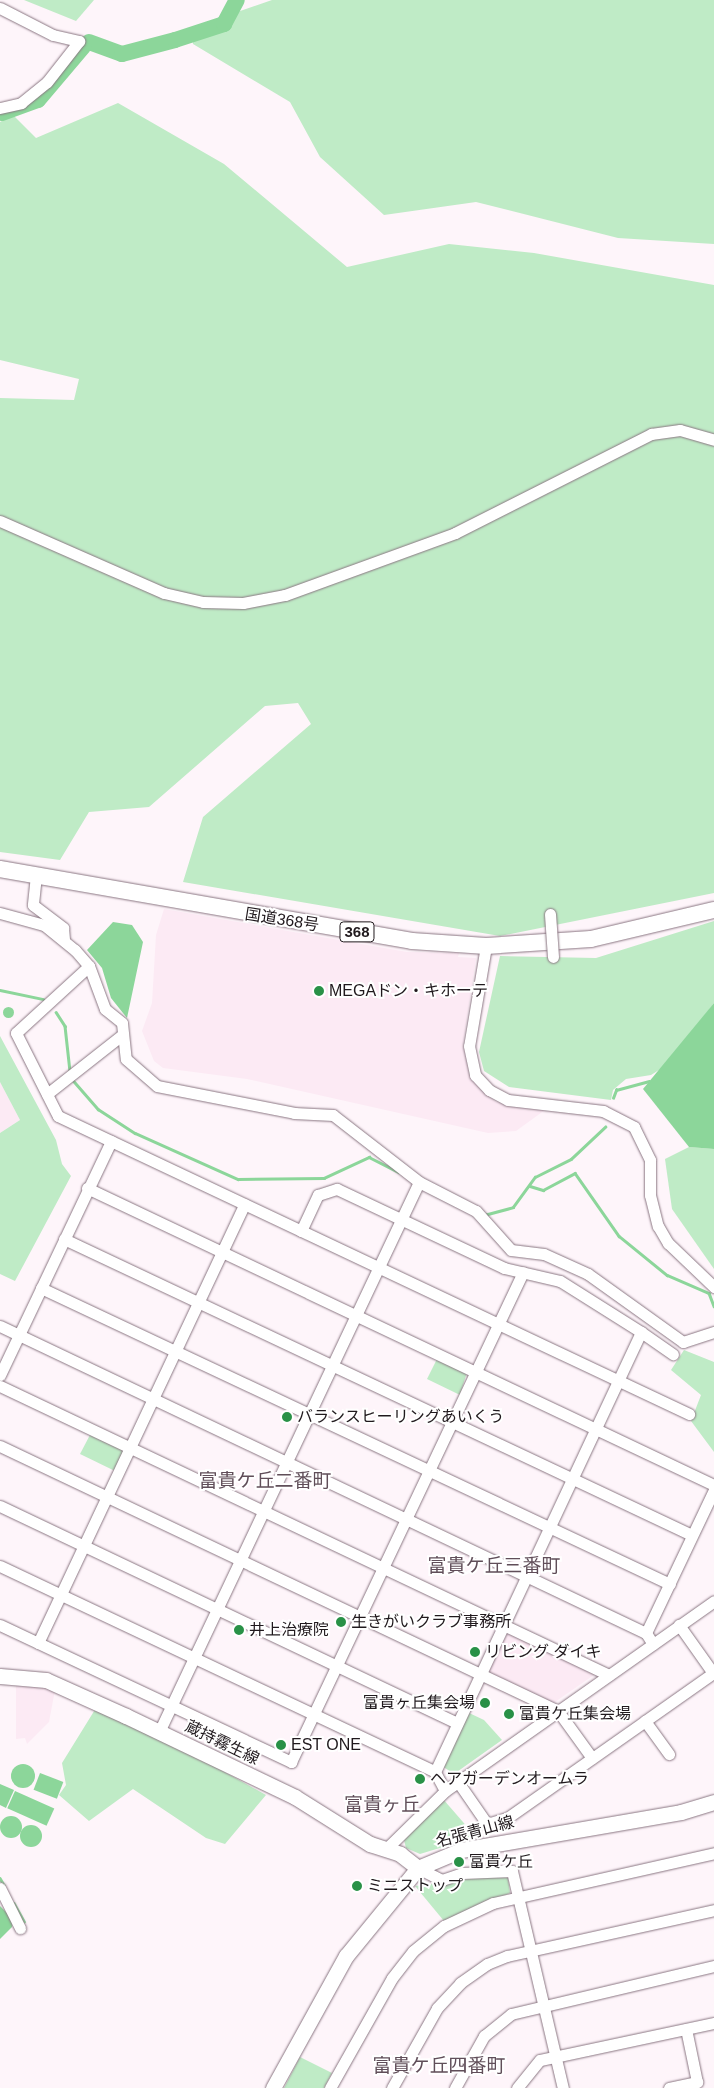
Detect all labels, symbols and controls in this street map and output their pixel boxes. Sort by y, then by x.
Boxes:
street label: 国道368号 [244,905,320,935]
road number: 368 [338,920,376,944]
place label: MEGAドン・キホーテ [329,981,488,1001]
marker: MEGAドン・キホーテ [313,985,325,997]
place label: バランスヒーリングあいくう [297,1407,505,1427]
marker: バランスヒーリングあいくう [281,1411,293,1423]
district label: 富貴ケ丘二番町 [199,1470,331,1492]
district label: 富貴ケ丘三番町 [428,1555,560,1577]
place label: 生きがいクラブ事務所 [351,1612,511,1632]
marker: 生きがいクラブ事務所 [335,1616,347,1628]
place label: 井上治療院 [249,1620,329,1640]
marker: 井上治療院 [233,1624,245,1636]
place label: リビング ダイキ [485,1642,601,1662]
marker: リビング ダイキ [469,1646,481,1658]
place label: 富貴ヶ丘集会場 [363,1693,475,1713]
marker: 富貴ヶ丘集会場 [479,1697,491,1709]
place label: 富貴ケ丘集会場 [519,1704,631,1724]
marker: 富貴ケ丘集会場 [503,1708,515,1720]
street label: 蔵持霧生線 [182,1717,262,1769]
place label: EST ONE [291,1735,361,1755]
marker: EST ONE [275,1739,287,1751]
place label: ヘアガーデンオームラ [430,1769,590,1789]
marker: ヘアガーデンオームラ [414,1773,426,1785]
district label: 富貴ヶ丘 [344,1794,420,1816]
street label: 名張青山線 [434,1812,516,1852]
place label: 富貴ケ丘 [469,1852,533,1872]
marker: 富貴ケ丘 [453,1856,465,1868]
place label: ミニストップ [367,1876,463,1896]
marker: ミニストップ [351,1880,363,1892]
district label: 富貴ケ丘四番町 [373,2055,505,2077]

